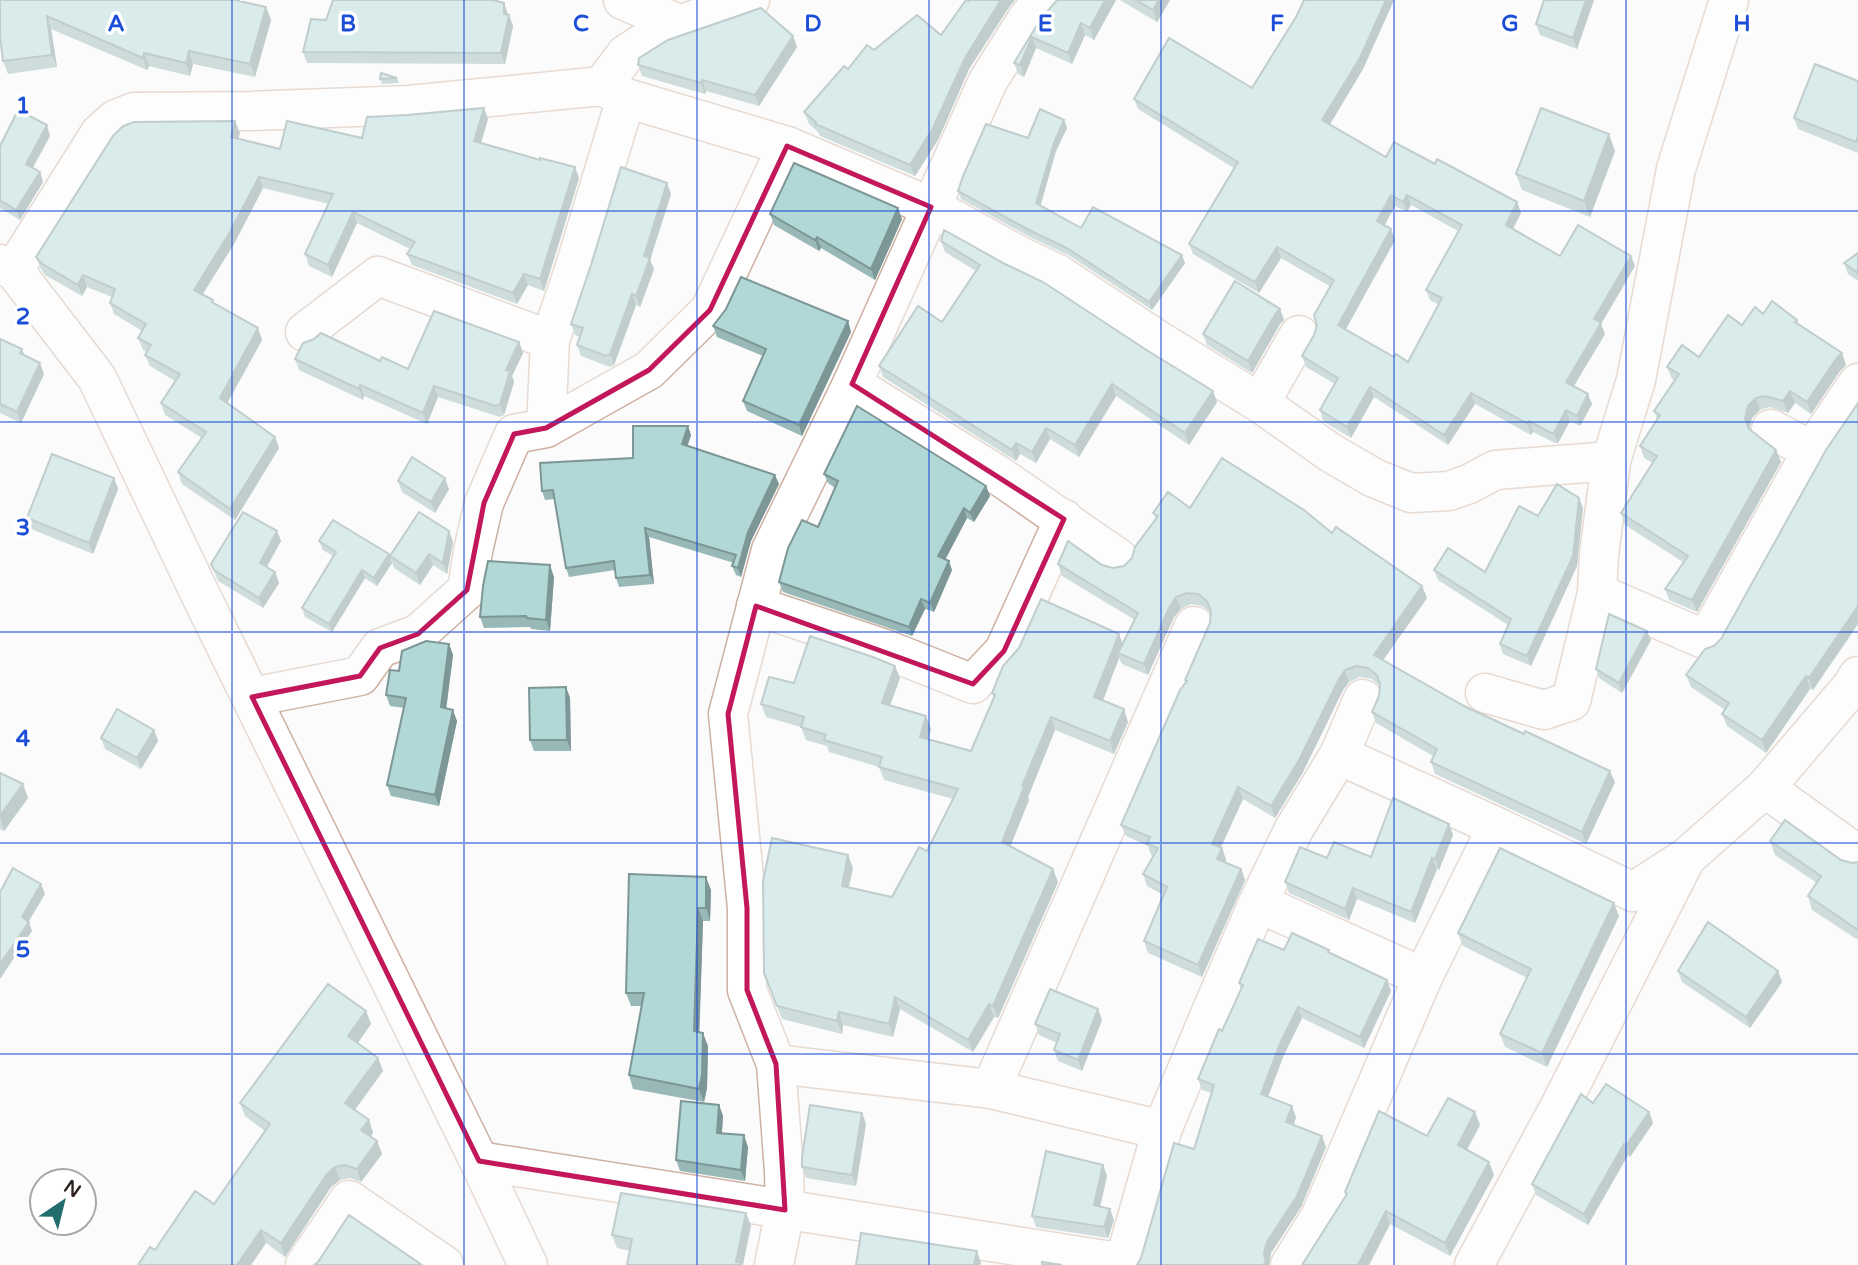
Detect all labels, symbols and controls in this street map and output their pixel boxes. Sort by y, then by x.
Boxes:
text: A [107,10,125,38]
text: B [340,10,356,38]
text: C [573,10,589,38]
text: D [804,10,822,38]
text: E [1038,10,1052,38]
text: F [1270,10,1284,38]
text: G [1501,10,1519,38]
text: H [1733,10,1751,38]
text: 1 [16,92,30,120]
text: 2 [16,303,30,331]
text: 3 [16,514,30,542]
text: 4 [16,725,31,753]
text: 5 [16,936,30,964]
north arrow [28,1167,98,1237]
text: N [60,1176,85,1202]

